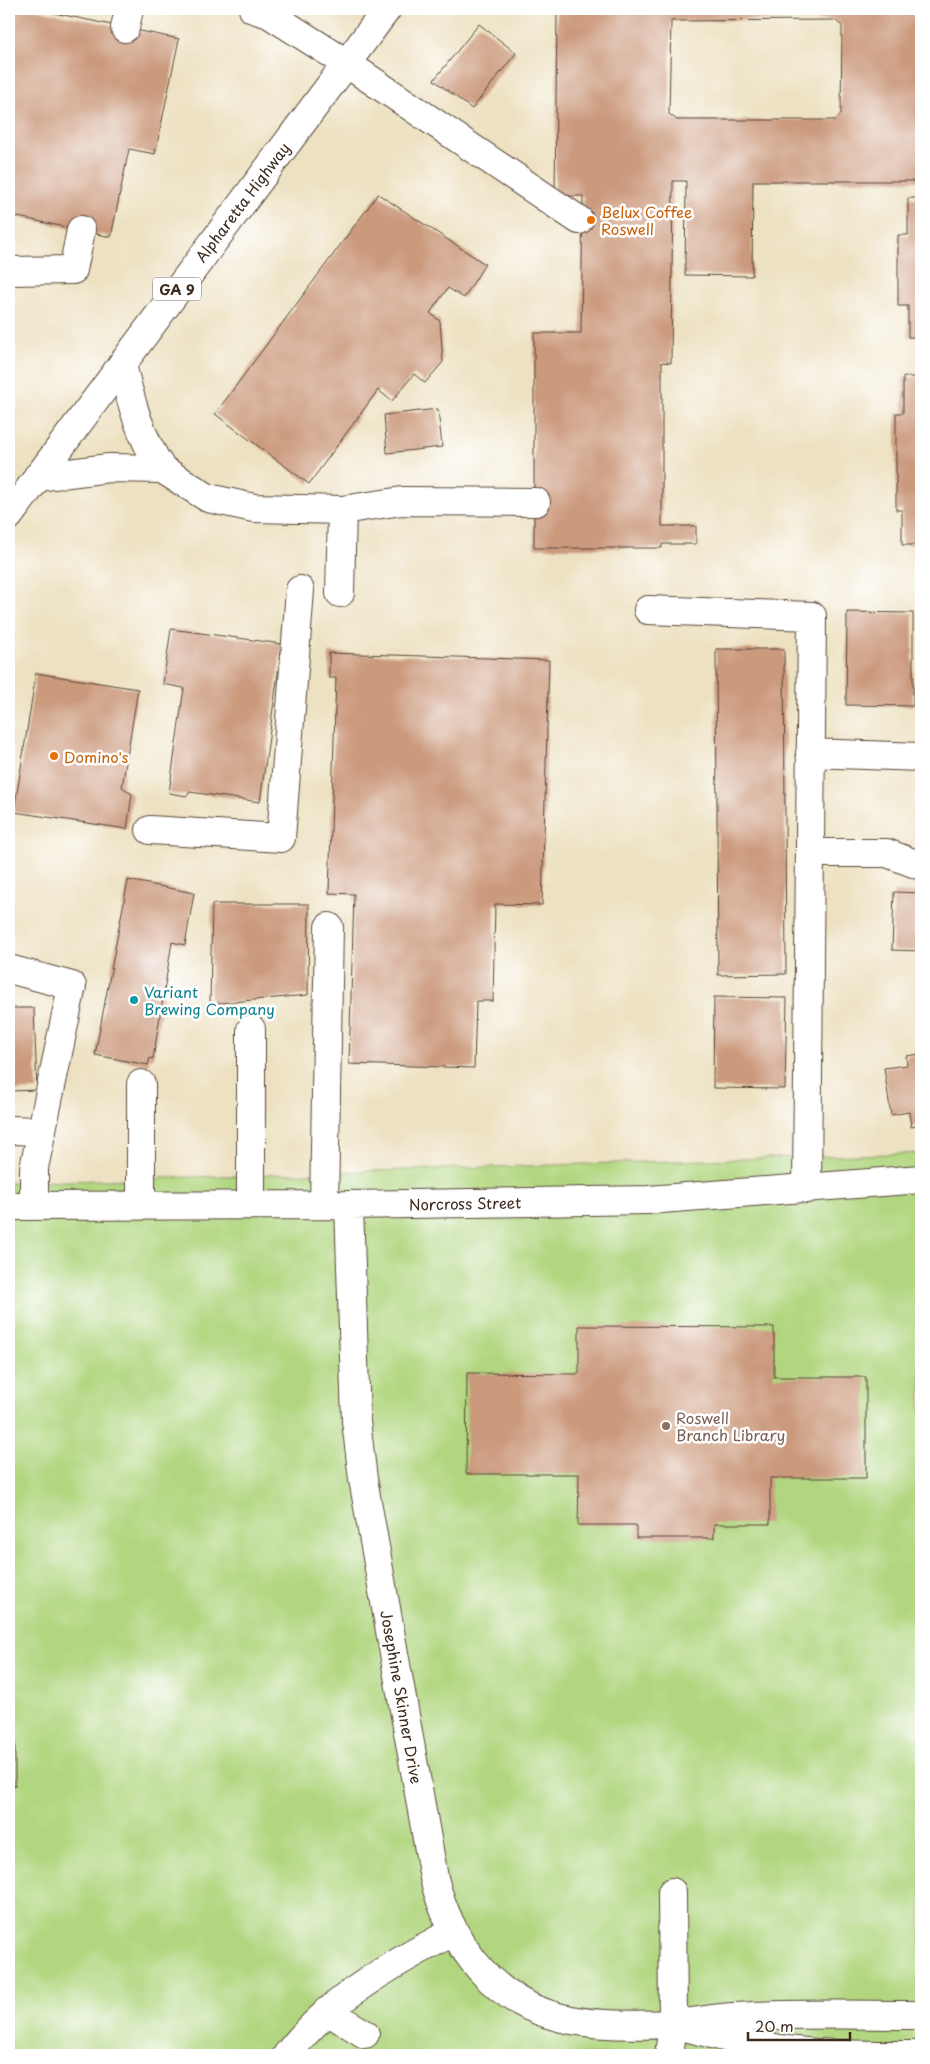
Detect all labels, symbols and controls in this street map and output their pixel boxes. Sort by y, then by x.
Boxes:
street label: Alpharetta Highway [189,137,295,267]
place label: Belux Coffee Roswell [601,200,692,240]
marker: Belux Coffee Roswell [585,214,597,226]
road number: GA 9 [153,278,201,300]
place label: Domino's [64,745,129,768]
marker: Domino's [48,750,60,762]
place label: Variant Brewing Company [144,980,275,1020]
marker: Variant Brewing Company [128,994,140,1006]
street label: Norcross Street [409,1191,521,1215]
place label: Roswell Branch Library [676,1406,785,1446]
marker: Roswell Branch Library [660,1420,672,1432]
street label: Josephine Skinner Drive [375,1608,429,1786]
scale bar [748,2009,850,2041]
text: 20 m [755,2014,794,2037]

